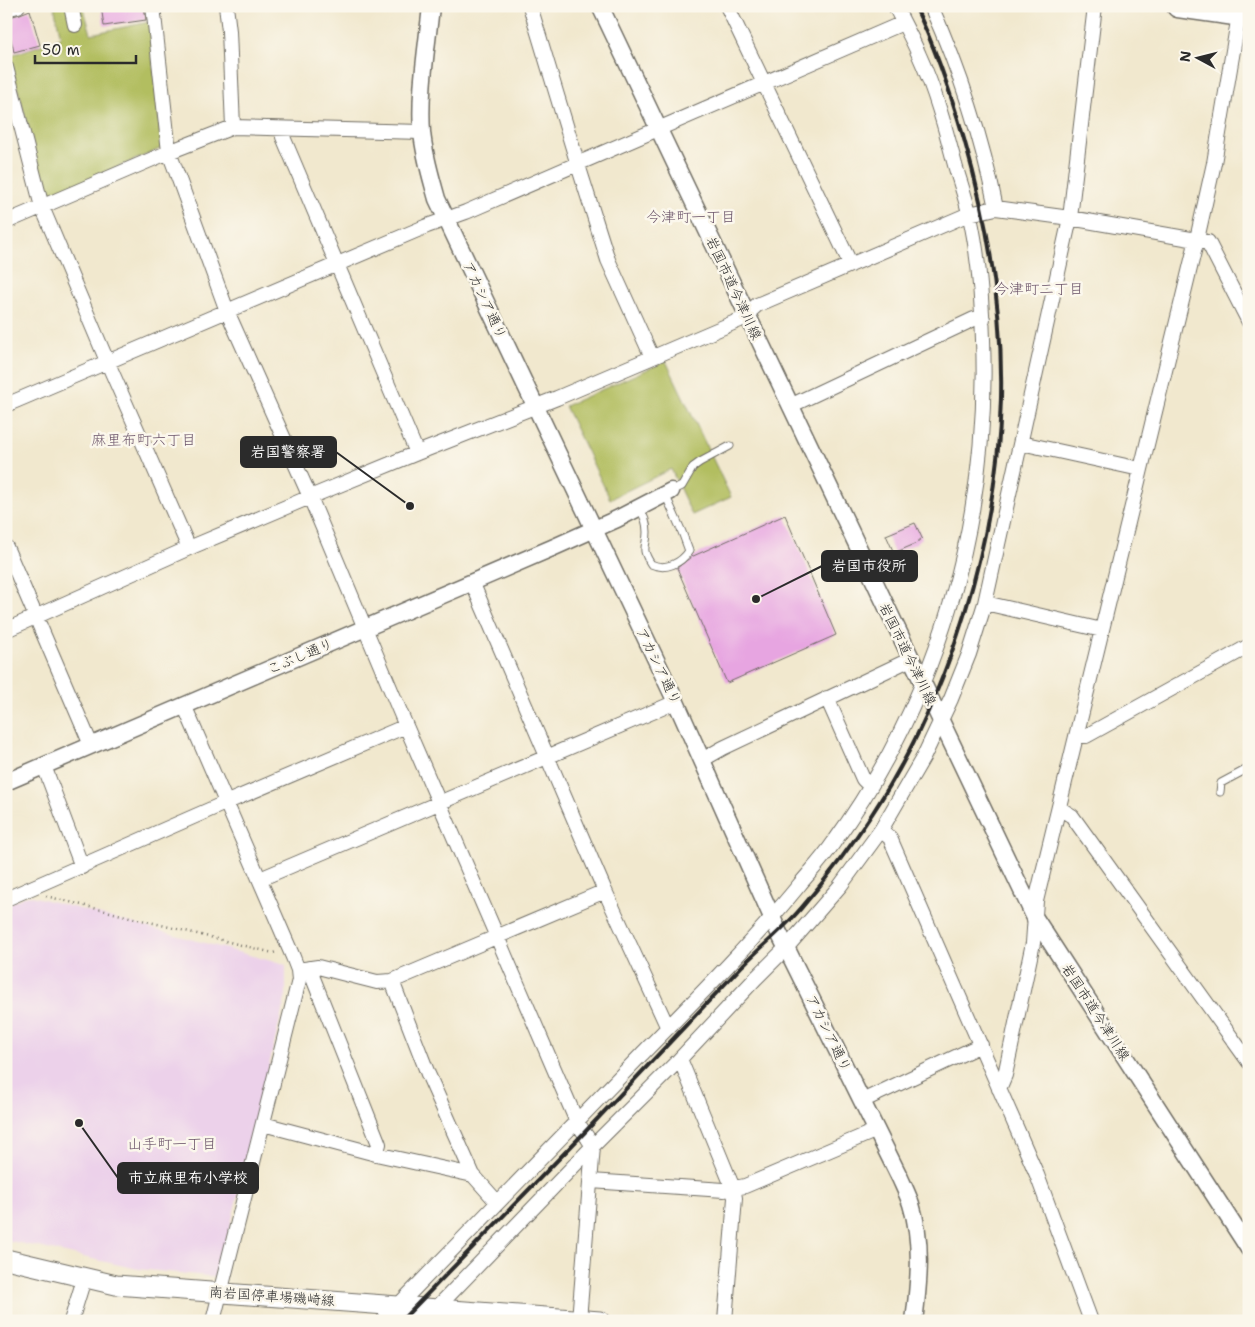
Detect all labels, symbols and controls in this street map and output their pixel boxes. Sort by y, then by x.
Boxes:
scale bar [35,32,136,64]
north arrow [1172,32,1222,82]
text: 50 m [42,40,80,60]
text: N [1175,50,1195,63]
district label: 今津町一丁目 [646,207,736,227]
street label: 岩国市道今津川線 [702,233,766,343]
street label: アカシア通り [459,258,511,342]
district label: 今津町二丁目 [994,279,1084,299]
district label: 麻里布町六丁目 [91,430,197,450]
callout: 岩国警察署 [241,437,336,467]
text: 岩国警察署 [250,442,326,462]
callout: 岩国市役所 [822,551,917,581]
text: 岩国市役所 [831,556,907,576]
street label: 岩国市道今津川線 [875,600,941,708]
street label: アカシア通り [632,624,686,708]
street label: こぶし通り [264,634,336,678]
street label: 岩国市道今津川線 [1058,960,1134,1064]
street label: アカシア通り [802,991,856,1075]
district label: 山手町一丁目 [127,1134,217,1154]
callout: 市立麻里布小学校 [118,1163,258,1193]
text: 市立麻里布小学校 [128,1168,248,1188]
street label: 南岩国停車場磯崎線 [209,1283,335,1309]

